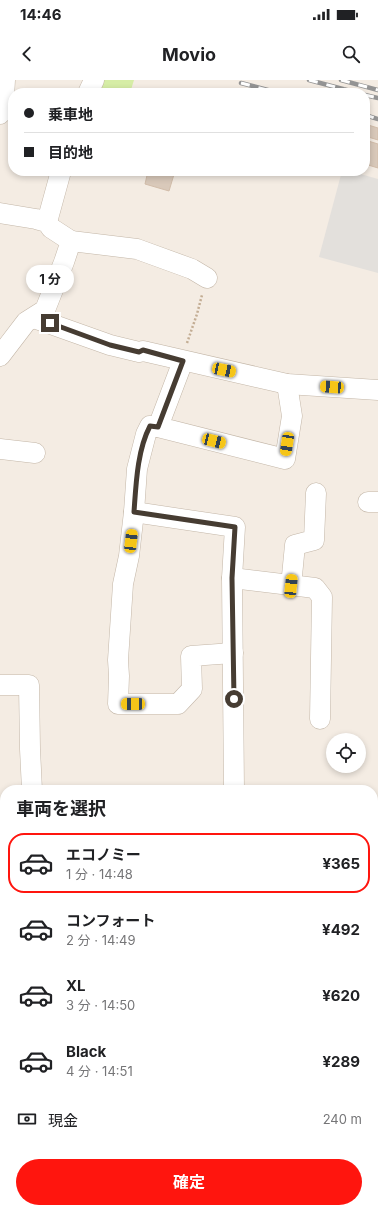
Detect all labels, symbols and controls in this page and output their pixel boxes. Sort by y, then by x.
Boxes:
text: 14:46 [20,5,62,24]
icon: back [16,43,38,65]
icon: search [340,43,362,65]
text: Movio [162,44,216,65]
text: 乗車地 [48,105,93,124]
text: 目的地 [48,143,93,162]
callout: 1 分 [26,265,74,293]
text: 1 分 [39,271,61,287]
route end [41,314,59,332]
car [211,362,237,378]
car [320,380,344,394]
car [279,431,295,457]
car [201,432,227,450]
car [124,528,138,554]
car [284,573,298,599]
route start [225,690,243,708]
car [121,698,145,710]
map controls [326,733,366,773]
button: locate [326,733,366,773]
text: 車両を選択 [16,798,106,819]
icon: car [18,845,54,881]
text: エコノミー [66,845,141,864]
text: ¥365 [322,854,360,873]
text: 1 分 · 14:48 [66,866,133,882]
icon: car [18,911,54,947]
text: コンフォート [66,911,156,930]
text: ¥492 [322,920,360,939]
text: 2 分 · 14:49 [66,932,136,948]
text: XL [66,976,86,995]
icon: car [18,977,54,1013]
text: ¥620 [322,986,360,1005]
text: 3 分 · 14:50 [66,997,135,1013]
text: Black [66,1042,106,1061]
icon: car [18,1043,54,1079]
text: ¥289 [322,1052,360,1071]
text: 4 分 · 14:51 [66,1063,133,1079]
icon: cash [16,1108,38,1130]
text: 現金 [48,1111,78,1130]
text: 240 m [323,1111,362,1127]
button: 確定 [16,1159,362,1205]

